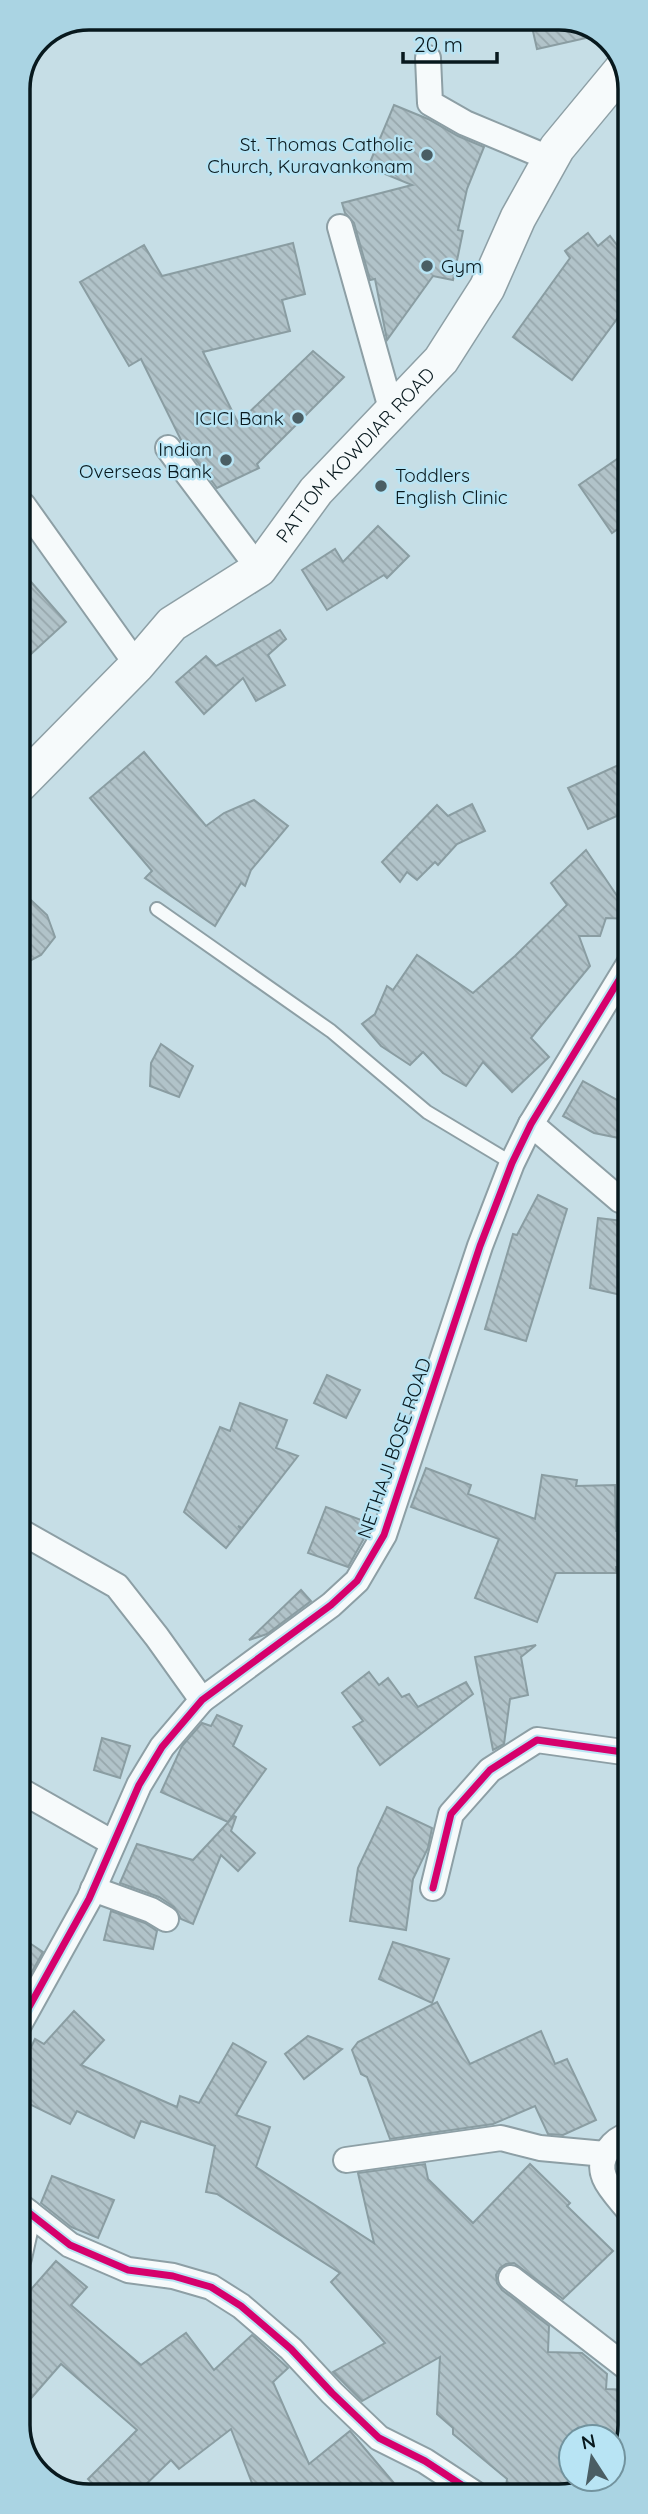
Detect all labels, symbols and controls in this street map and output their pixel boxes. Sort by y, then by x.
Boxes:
scale bar [403,21,498,65]
text: 20 m [414,31,463,57]
place label: St. Thomas Catholic Church, Kuravankonam [207,132,413,178]
marker: St. Thomas Catholic Church, Kuravankonam [419,147,435,163]
place label: Gym [441,254,482,278]
marker: Gym [419,258,435,274]
street label: PATTOM KOWDIAR ROAD [270,362,440,547]
place label: ICICI Bank [195,406,284,430]
marker: ICICI Bank [290,410,306,426]
place label: Indian Overseas Bank [79,437,212,483]
marker: Indian Overseas Bank [218,452,234,468]
place label: Toddlers English Clinic [395,463,508,509]
marker: Toddlers English Clinic [373,478,389,494]
street label: NETHAJI BOSE ROAD [352,1355,436,1541]
north arrow [557,2423,627,2493]
text: N [579,2428,598,2455]

